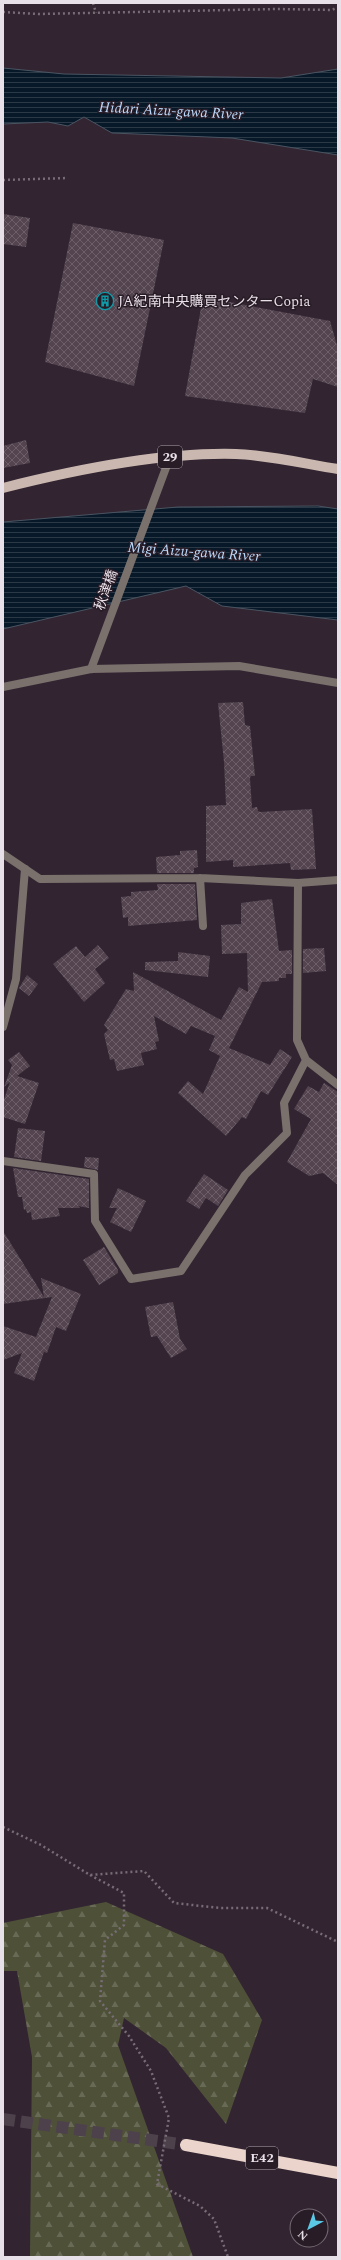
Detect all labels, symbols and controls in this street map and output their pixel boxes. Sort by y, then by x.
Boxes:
water label: Hidari Aizu-gawa River [98,96,245,126]
building icon: JA紀南中央購買センターCopia [95,291,115,311]
place label: JA紀南中央購買センターCopia [118,291,310,312]
road number: 29 [158,446,182,468]
water label: Migi Aizu-gawa River [127,536,262,568]
street label: 秋津橋 [89,567,123,613]
road number: E42 [246,2147,278,2169]
north arrow [289,2208,329,2248]
text: N [294,2226,312,2245]

